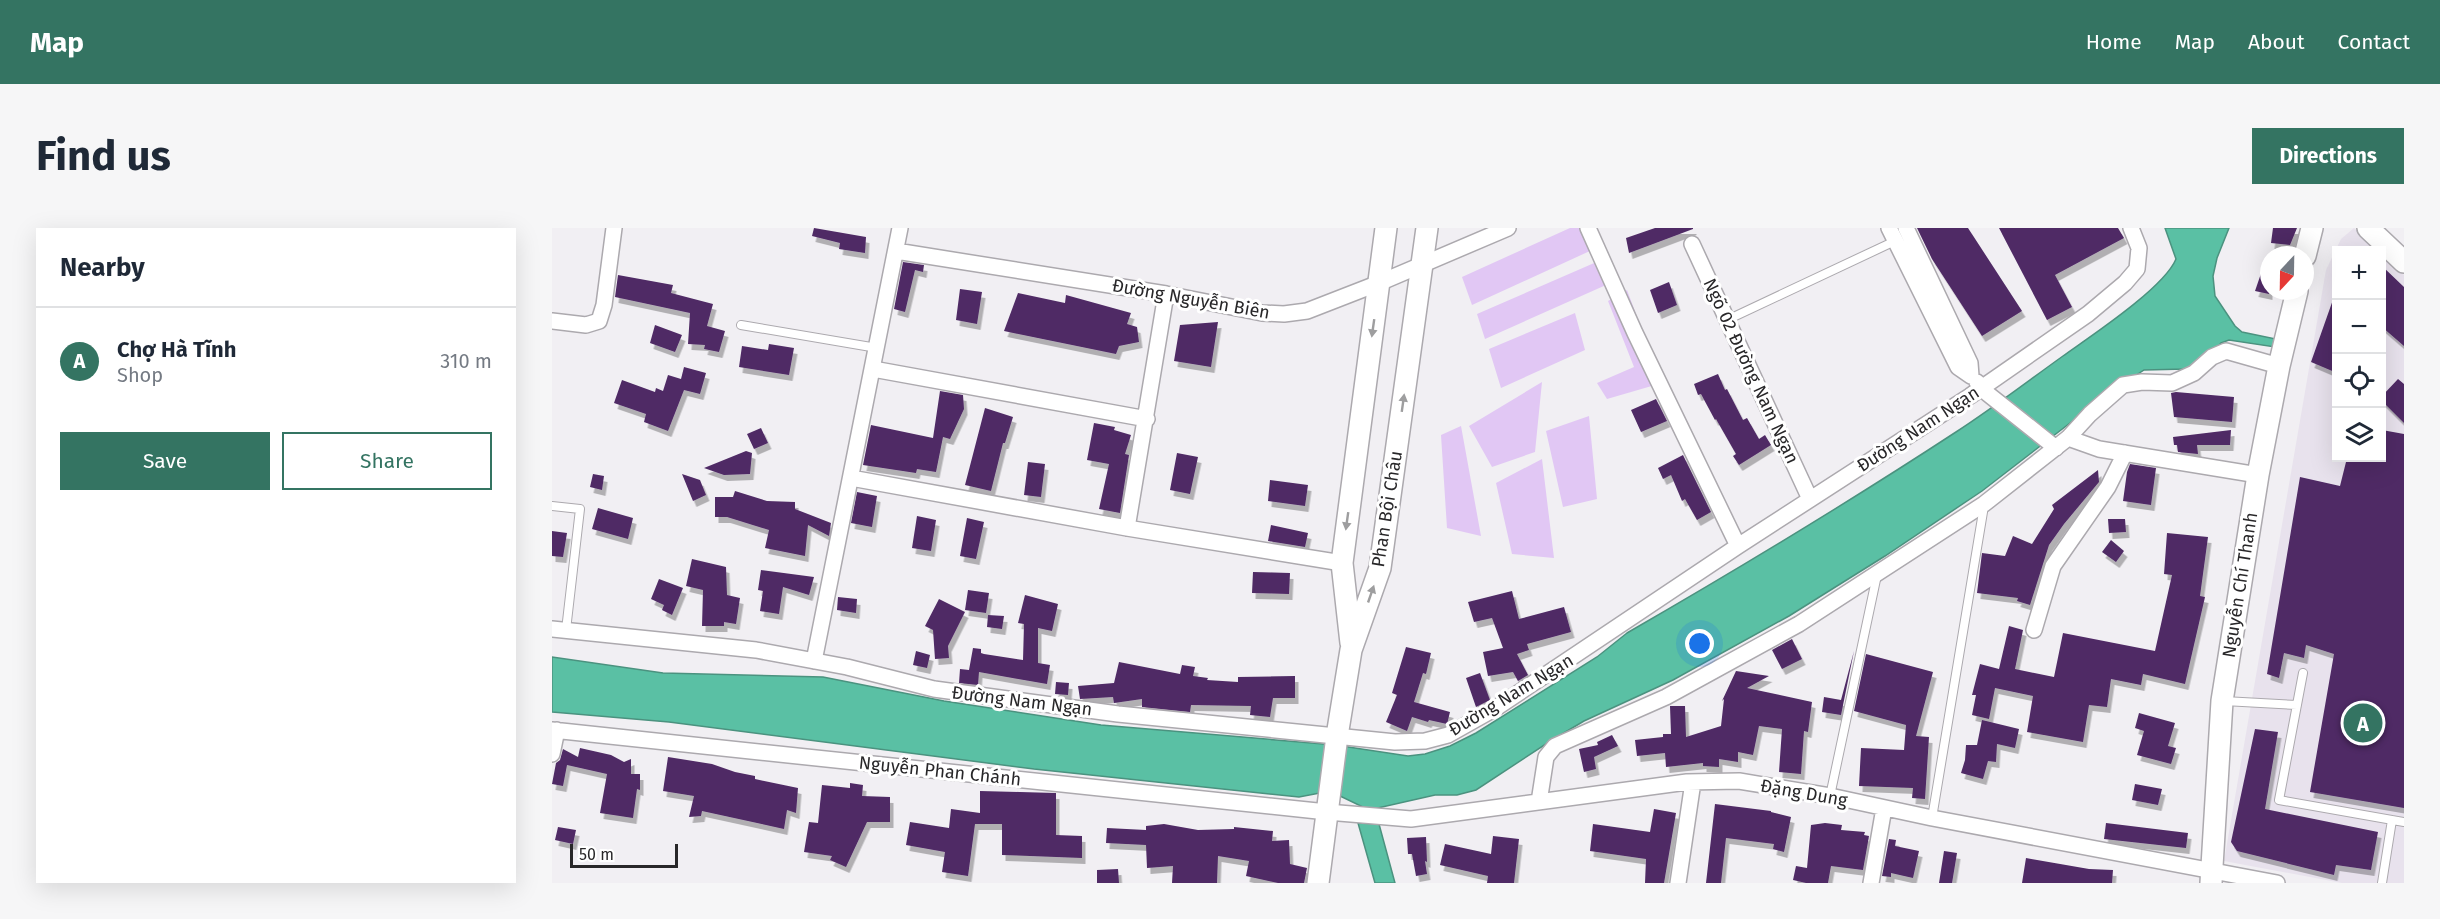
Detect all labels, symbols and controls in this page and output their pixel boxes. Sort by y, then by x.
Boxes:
text: Map [30,26,84,59]
text: Home [2086,29,2142,55]
text: Map [2175,29,2215,55]
text: About [2248,29,2305,55]
text: Contact [2338,29,2410,55]
button: Directions [2252,128,2404,184]
text: Find us [36,131,171,181]
north arrow [2260,246,2314,300]
map controls [2332,246,2386,462]
button: + [2332,246,2386,300]
text: Nearby [60,252,145,283]
street label: Đường Nguyễn Biên [1110,273,1272,324]
street label: Ngõ 02 Đường Nam Ngạn [1698,275,1804,467]
button: − [2332,300,2386,354]
one-way arrow [1368,318,1378,337]
text: Chợ Hà Tĩnh [117,336,236,363]
text: A [74,349,85,373]
text: 310 m [440,349,492,373]
button: locate [2332,354,2386,408]
text: Shop [117,363,163,387]
street label: Đường Nam Ngạn [1853,381,1983,477]
one-way arrow [1398,393,1407,412]
button: layers [2332,408,2386,462]
button: Save [60,432,270,490]
button: Share [282,432,492,490]
street label: Phan Bội Châu [1367,449,1407,569]
street label: Nguyễn Chí Thanh [2217,511,2262,659]
one-way arrow [1343,512,1352,531]
one-way arrow [1366,585,1376,603]
your location [1685,629,1714,658]
street label: Đường Nam Ngạn [1445,649,1577,741]
street label: Đường Nam Ngạn [950,681,1094,721]
pin: A [2344,700,2382,746]
street label: Nguyễn Phan Chánh [858,751,1022,790]
street label: Đặng Dung [1759,775,1850,812]
scale bar [570,841,678,868]
text: 50 m [579,845,614,864]

